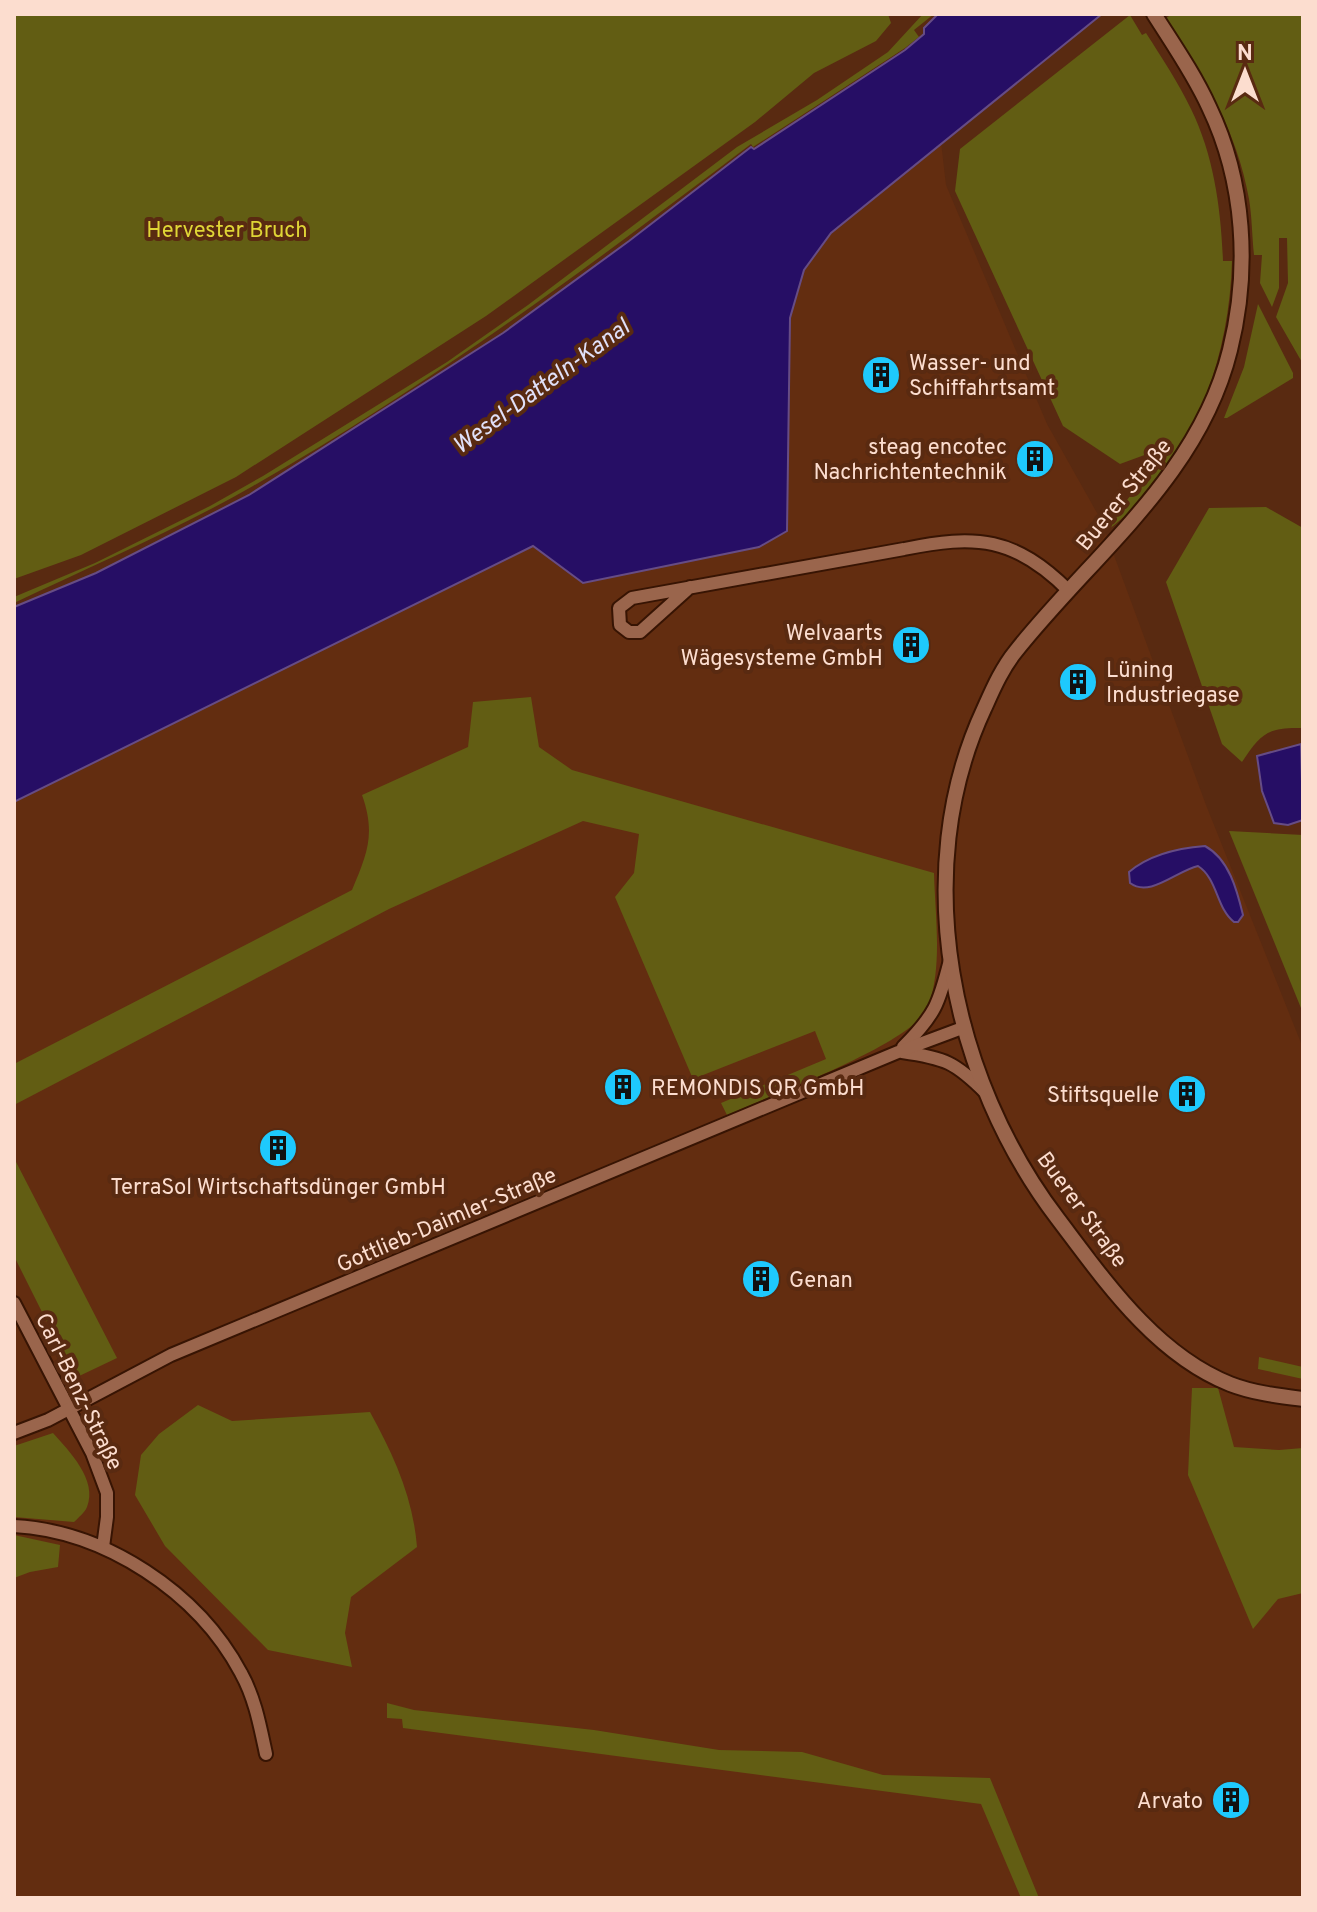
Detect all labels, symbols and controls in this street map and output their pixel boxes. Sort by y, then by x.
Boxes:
north arrow [1205,32,1285,112]
text: N [1237,41,1253,68]
park label: Hervester Bruch [146,218,308,245]
water label: Wesel-Datteln-Kanal [448,312,638,462]
place label: Wasser- und Schiffahrtsamt [909,351,1055,403]
building icon: Wasser- und Schiffahrtsamt [860,354,902,396]
street label: Buerer Straße [1071,434,1178,557]
place label: steag encotec Nachrichtentechnik [814,435,1007,487]
building icon: steag encotec Nachrichtentechnik [1014,438,1056,480]
place label: Welvaarts Wägesysteme GmbH [681,621,883,673]
building icon: Welvaarts Wägesysteme GmbH [890,624,932,666]
place label: Lüning Industriegase [1106,658,1240,710]
building icon: Lüning Industriegase [1057,661,1099,703]
building icon: REMONDIS QR GmbH [602,1066,644,1108]
building icon: Stiftsquelle [1166,1073,1208,1115]
place label: REMONDIS QR GmbH [651,1076,865,1103]
place label: Stiftsquelle [1047,1083,1159,1110]
building icon: TerraSol Wirtschaftsdünger GmbH [257,1127,299,1169]
street label: Buerer Straße [1030,1147,1132,1274]
street label: Gottlieb-Daimler-Straße [333,1163,561,1280]
place label: TerraSol Wirtschaftsdünger GmbH [110,1175,446,1202]
building icon: Genan [740,1258,782,1300]
place label: Genan [789,1268,853,1295]
street label: Carl-Benz-Straße [28,1309,127,1475]
building icon: Arvato [1210,1779,1252,1821]
place label: Arvato [1137,1789,1203,1816]

